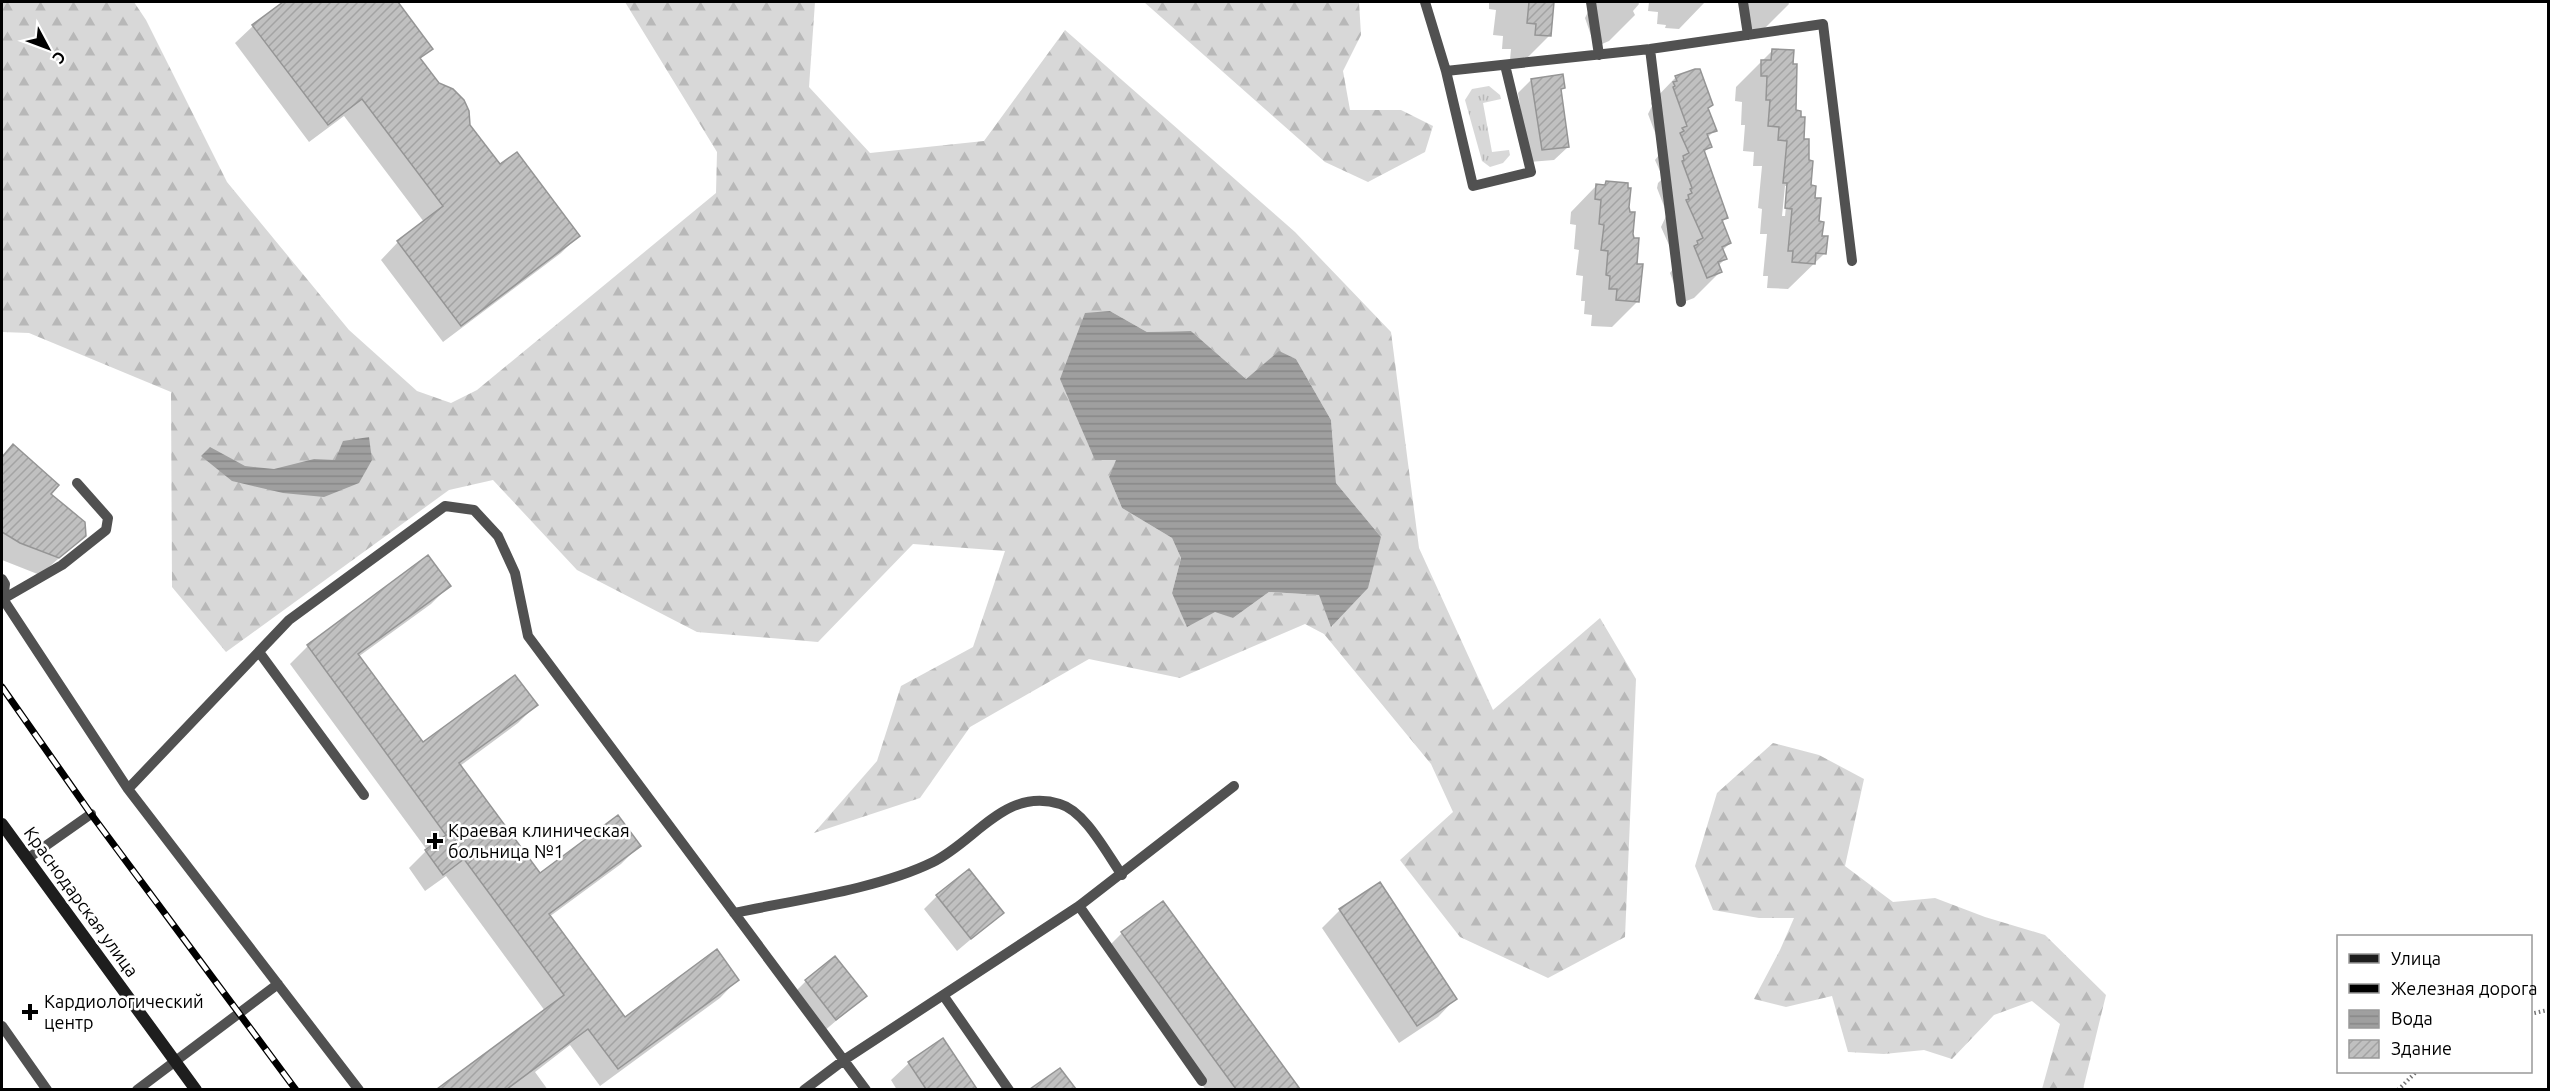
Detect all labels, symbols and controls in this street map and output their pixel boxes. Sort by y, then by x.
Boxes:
north arrow [18,18,78,78]
text: С [49,48,69,68]
place label: Краевая клиническая больница №1 [448,820,630,861]
street label: Краснодарская улица [21,823,143,980]
marker: Краевая клиническая больница №1 [426,832,444,850]
legend [2337,935,2532,1073]
text: Улица [2391,948,2441,968]
text: Железная дорога [2391,978,2538,998]
place label: Кардиологический центр [44,991,204,1032]
marker: Кардиологический центр [21,1003,39,1021]
text: Вода [2391,1008,2433,1028]
text: Здание [2391,1038,2452,1058]

